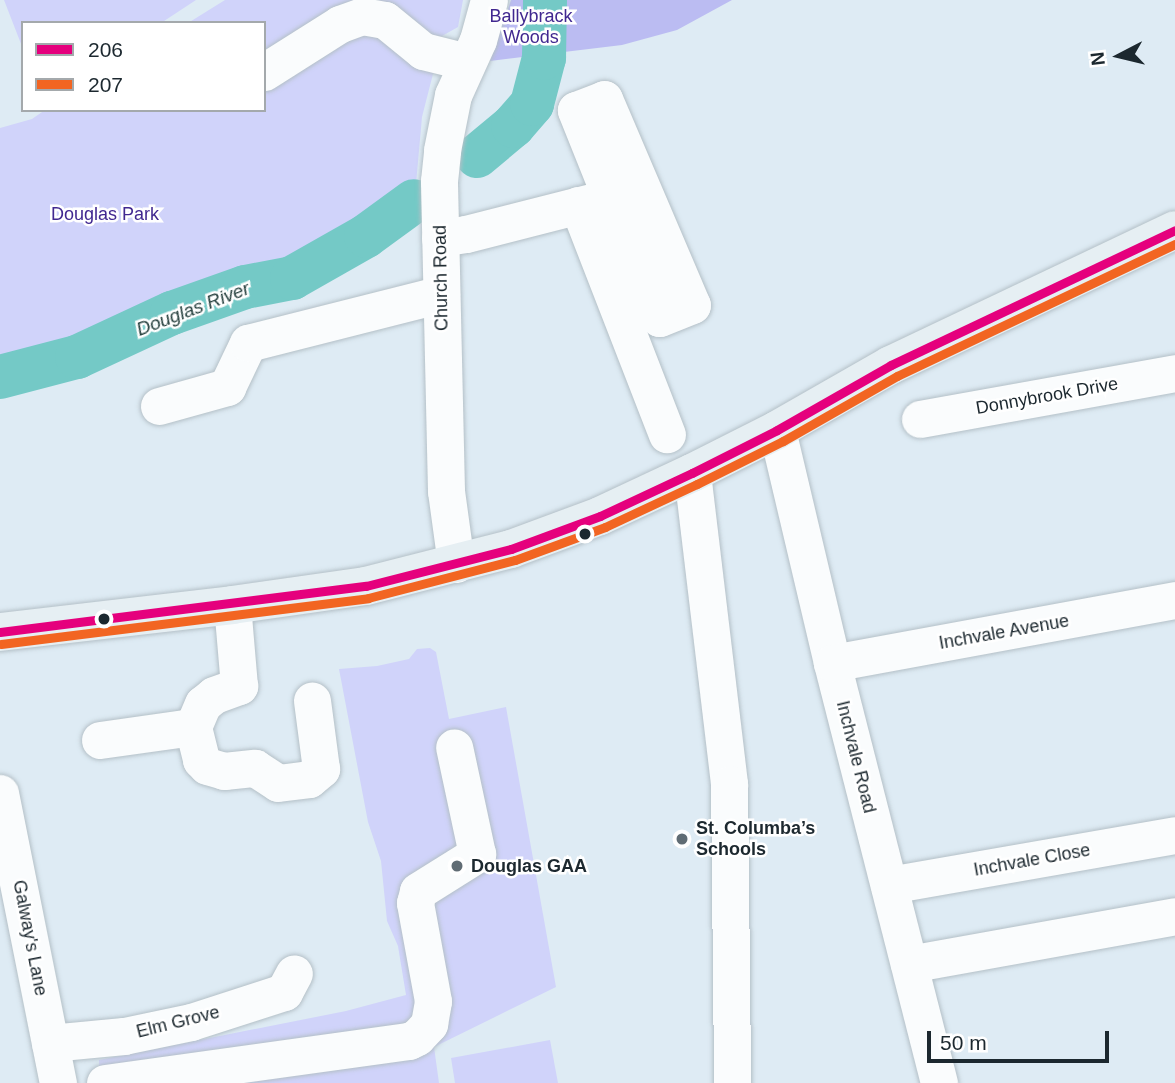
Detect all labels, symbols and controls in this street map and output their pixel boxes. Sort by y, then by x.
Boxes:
park label: Ballybrack Woods [489,6,573,48]
legend [21,21,266,112]
north arrow [1084,21,1154,91]
text: 206 [88,38,123,61]
text: N [1086,51,1109,67]
text: 207 [88,73,123,96]
park label: Douglas Park [51,203,159,225]
street label: Church Road [429,225,453,331]
water label: Douglas River [133,277,253,341]
street label: Donnybrook Drive [974,373,1120,419]
unlabelled marker [578,527,592,541]
street label: Inchvale Avenue [937,610,1071,654]
unlabelled marker [97,612,111,626]
street label: Inchvale Road [832,699,880,815]
place label: St. Columba’s Schools [696,818,815,860]
marker: St. Columba’s Schools [674,831,690,847]
street label: Inchvale Close [972,839,1092,881]
place label: Douglas GAA [471,855,587,877]
marker: Douglas GAA [449,858,465,874]
street label: Galway's Lane [8,878,52,998]
street label: Elm Grove [134,1001,222,1043]
scale bar [930,1016,1112,1060]
text: 50 m [940,1031,987,1054]

